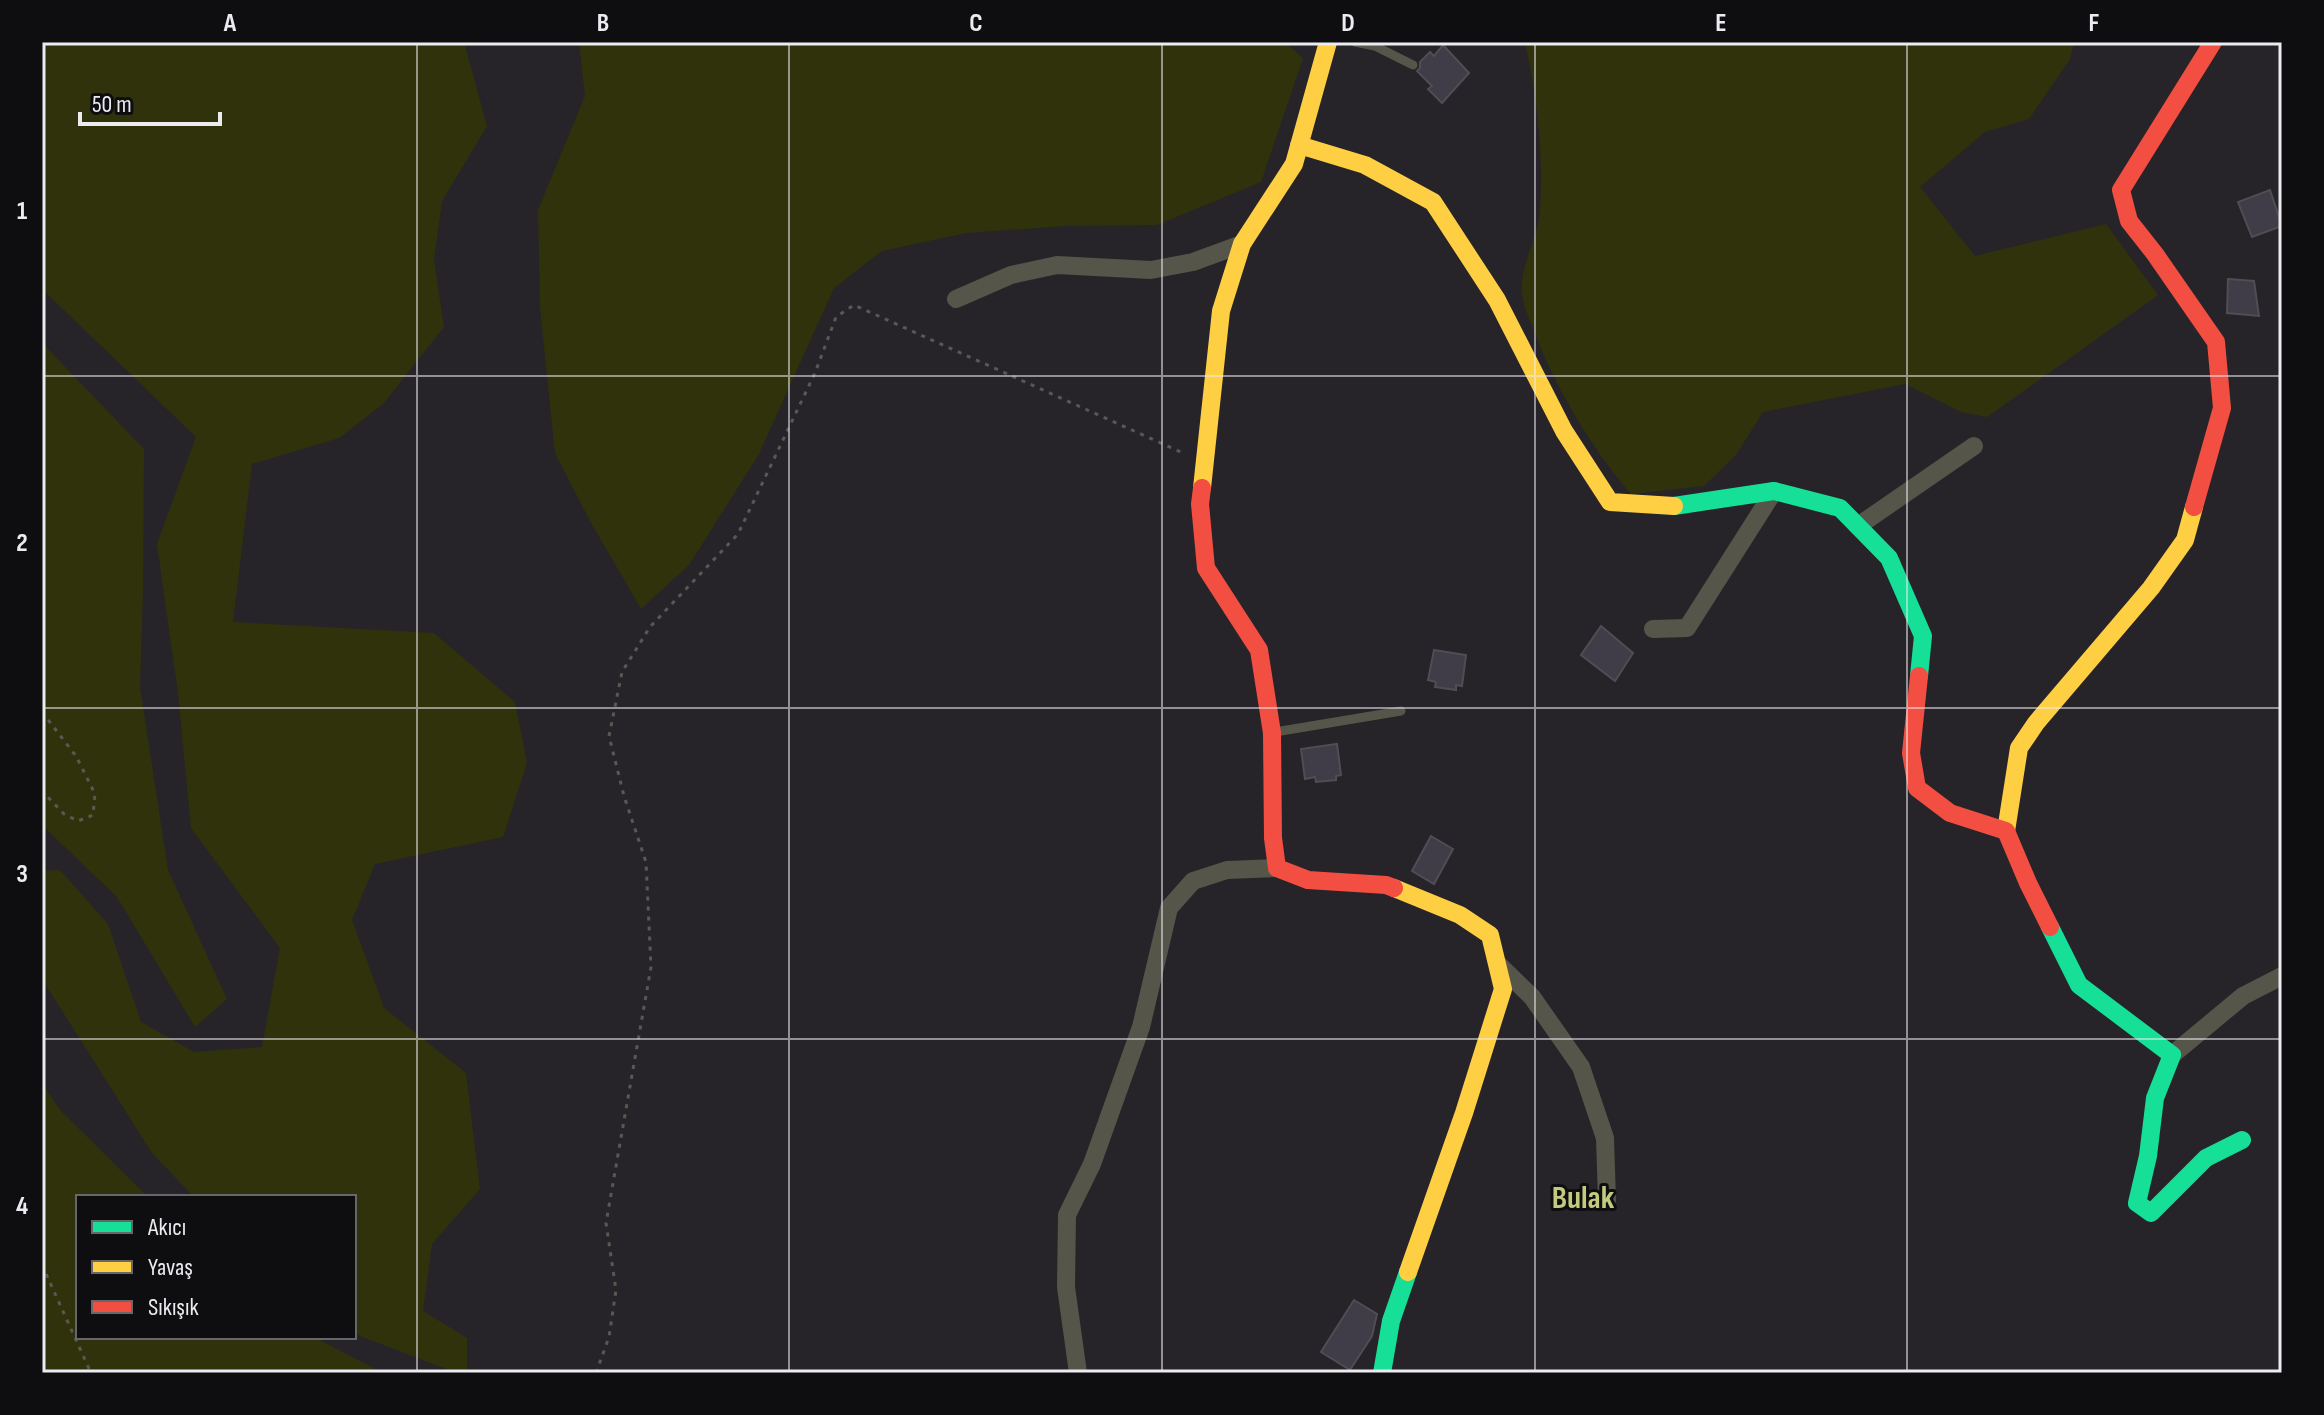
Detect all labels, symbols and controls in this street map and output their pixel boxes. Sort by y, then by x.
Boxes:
text: A [223,8,237,39]
text: B [597,8,609,39]
text: C [969,8,983,39]
text: D [1341,8,1355,39]
text: E [1715,8,1727,39]
text: F [2089,8,2100,39]
scale bar [80,76,220,126]
text: 50 m [92,90,132,119]
text: 1 [17,196,27,227]
text: 2 [16,528,28,559]
text: 3 [16,859,28,890]
district label: Bulak [1552,1179,1615,1218]
text: 4 [16,1191,28,1222]
legend [76,1195,356,1339]
text: Akıcı [147,1213,186,1242]
text: Yavaş [148,1253,193,1282]
text: Sıkışık [148,1293,199,1322]

